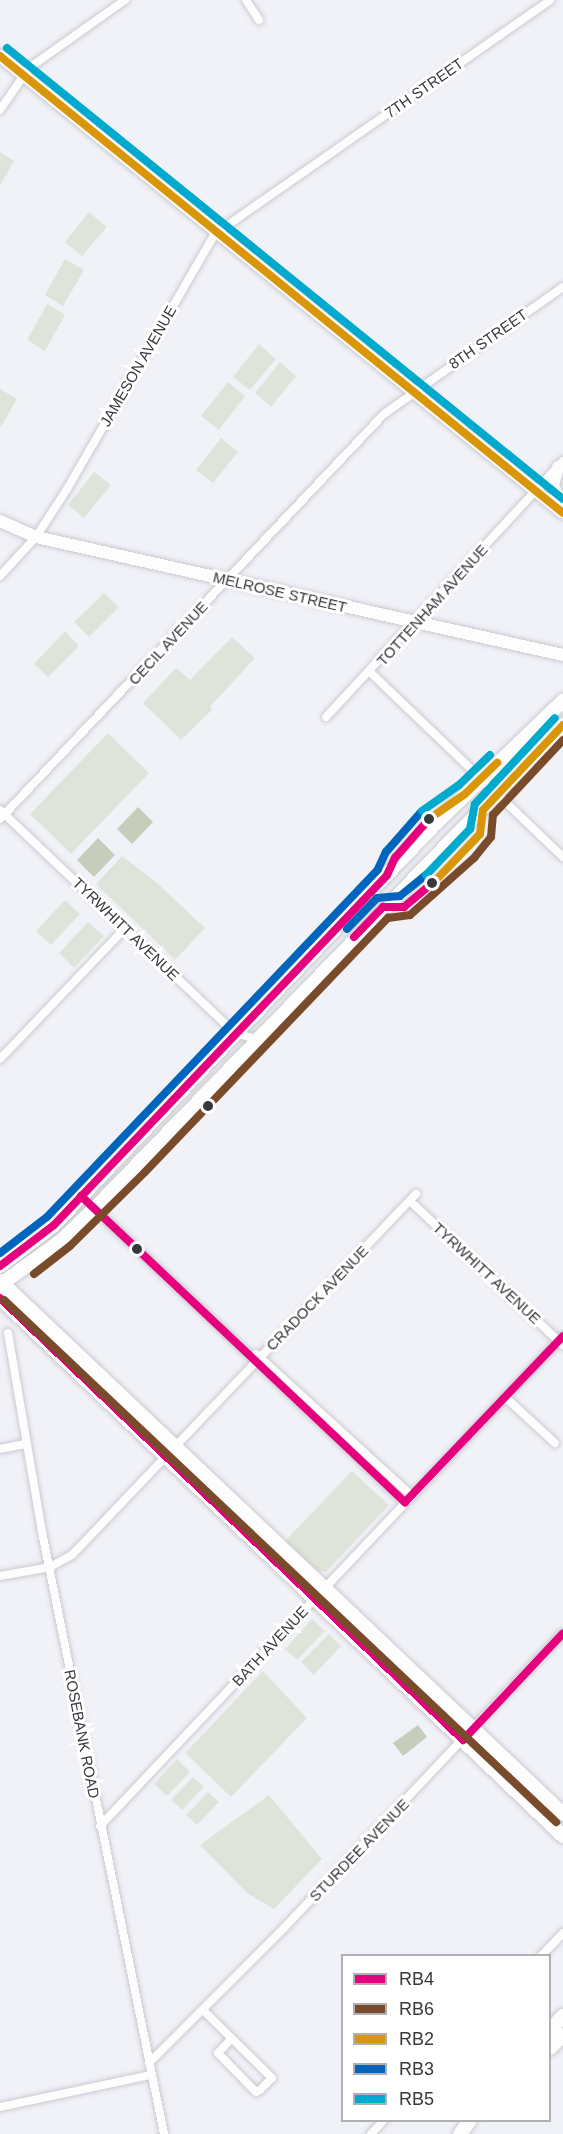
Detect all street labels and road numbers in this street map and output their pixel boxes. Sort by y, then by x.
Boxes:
street label: 7TH STREET [381,54,467,122]
street label: JAMESON AVENUE [96,302,180,430]
street label: 8TH STREET [445,305,531,373]
street label: TOTTENHAM AVENUE [373,540,491,670]
street label: MELROSE STREET [211,568,349,616]
street label: CECIL AVENUE [124,597,212,689]
street label: TYRWHITT AVENUE [69,873,183,985]
street label: TYRWHITT AVENUE [429,1218,545,1328]
street label: CRADOCK AVENUE [262,1241,372,1355]
street label: BATH AVENUE [228,1602,312,1690]
street label: ROSEBANK ROAD [61,1668,103,1800]
street label: STURDEE AVENUE [305,1795,413,1905]

